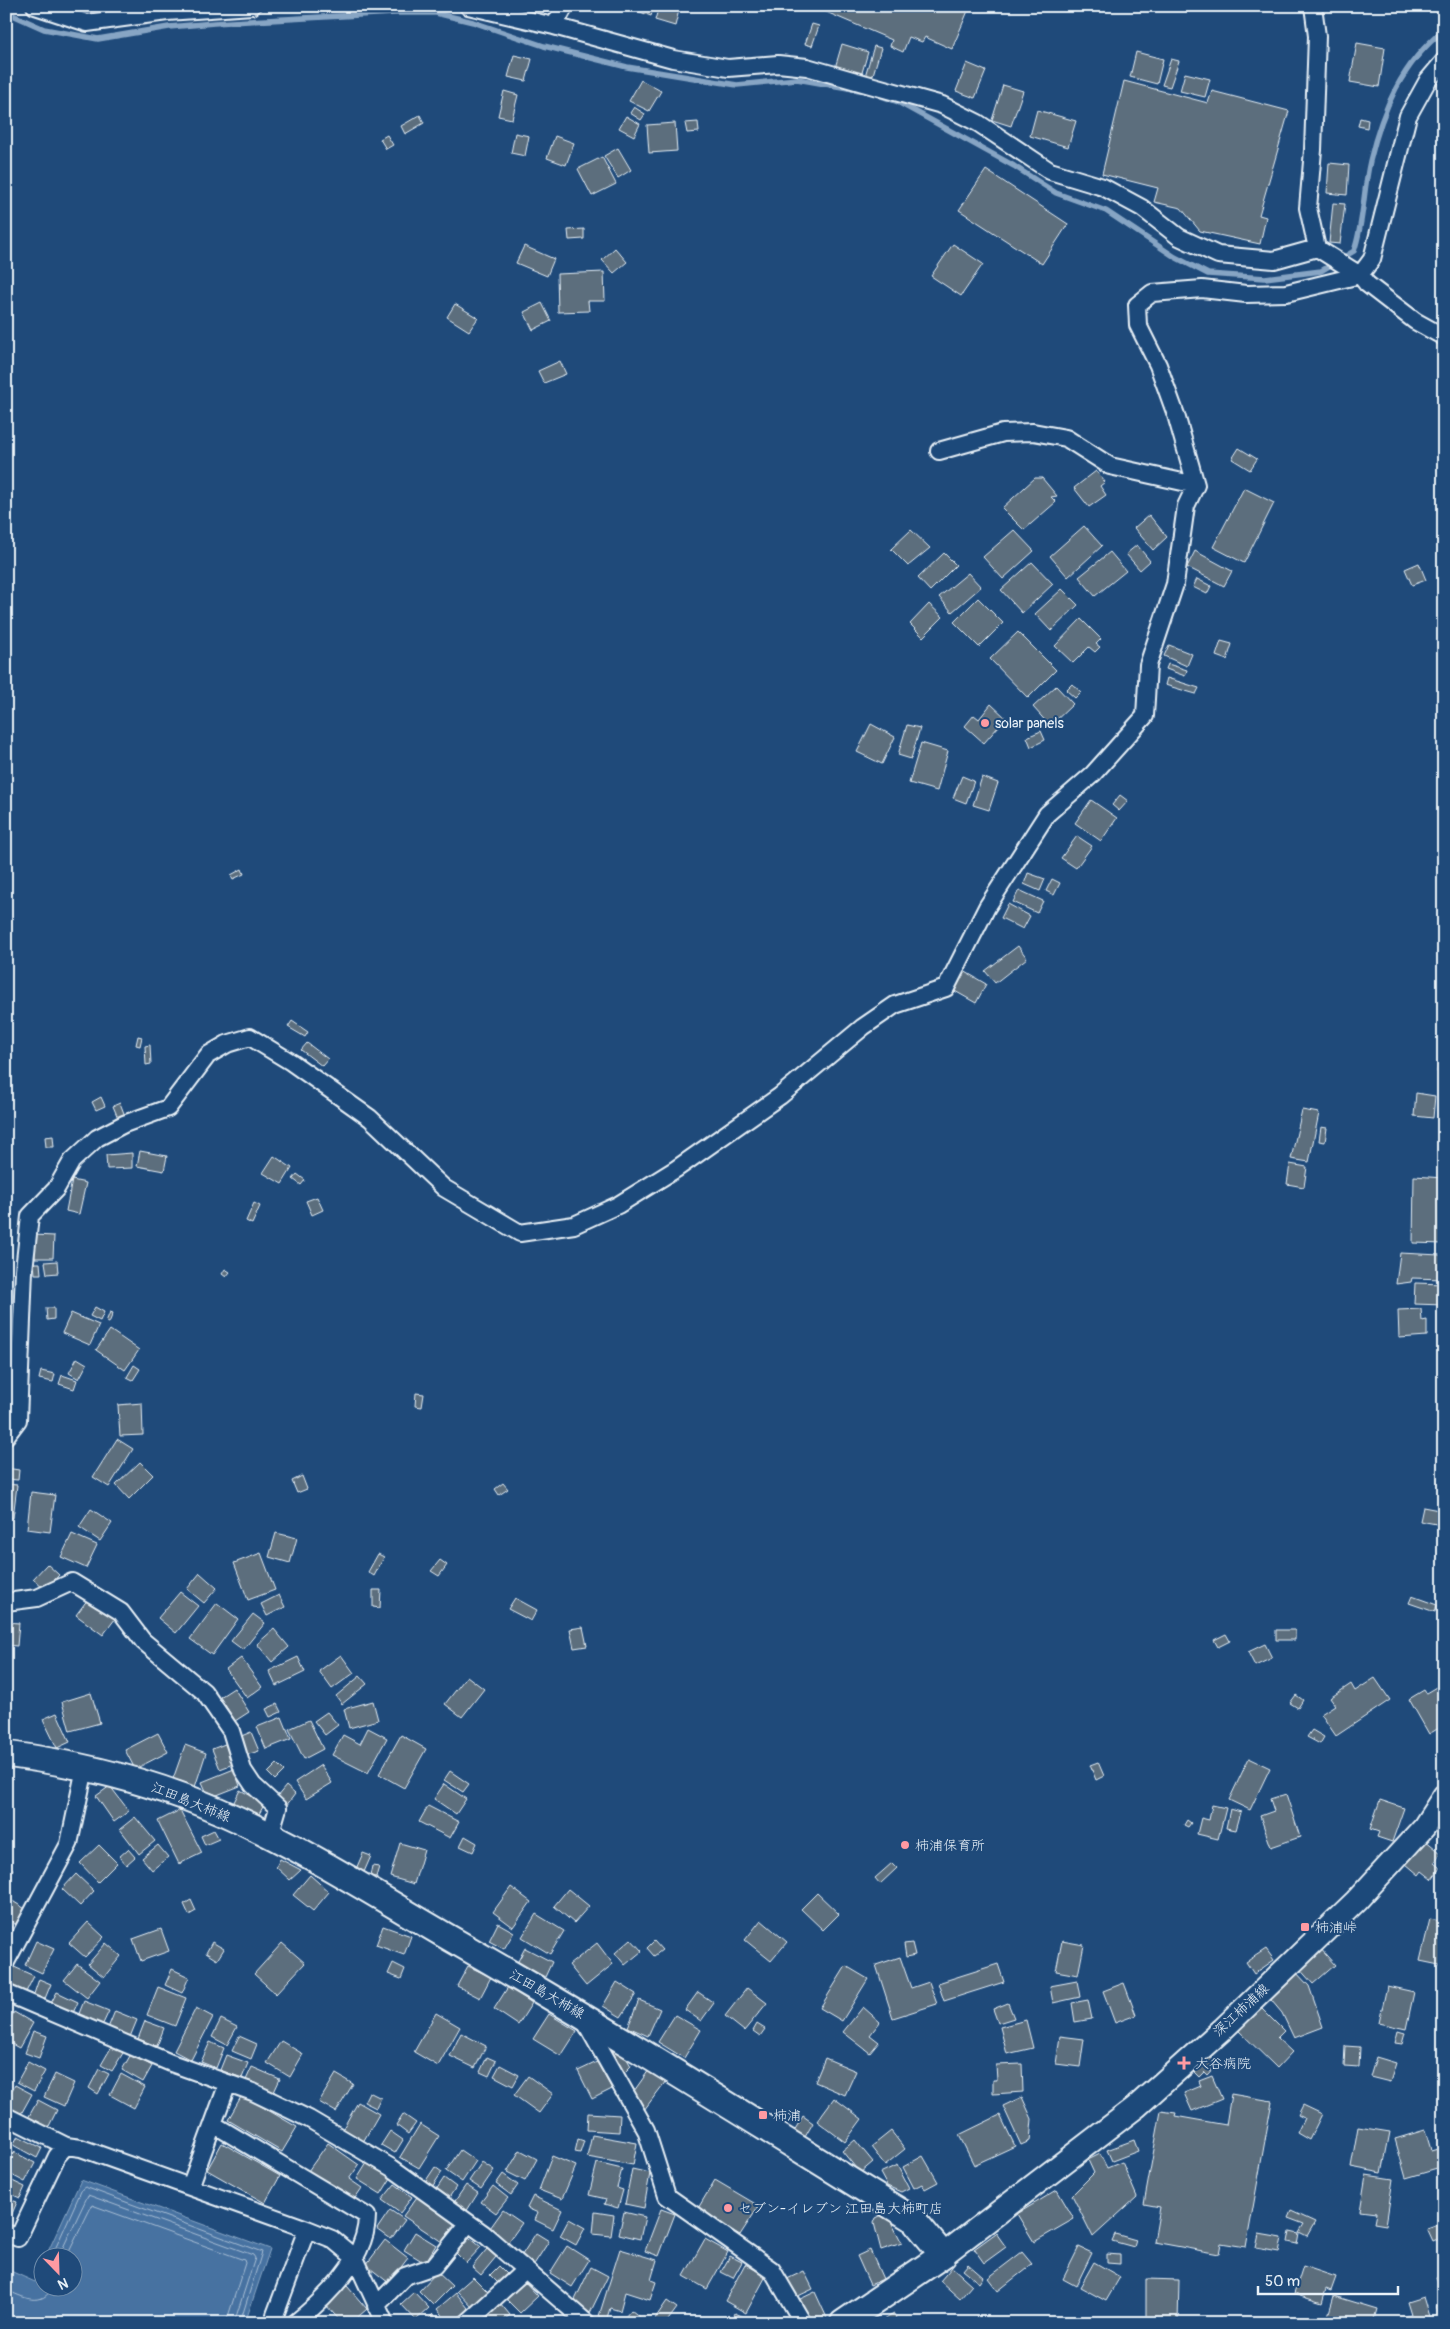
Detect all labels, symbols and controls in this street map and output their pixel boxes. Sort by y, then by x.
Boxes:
place label: solar panels [995,715,1065,732]
marker: solar panels [979,717,991,729]
street label: 江田島大柿線 [149,1778,233,1826]
place label: 柿浦保育所 [915,1837,985,1854]
marker: 柿浦保育所 [899,1839,911,1851]
place label: 柿浦峠 [1315,1919,1357,1936]
marker: 柿浦峠 [1299,1921,1311,1933]
street label: 江田島大柿線 [506,1966,588,2022]
street label: 深江柿浦線 [1210,1980,1272,2040]
place label: 大谷病院 [1195,2055,1251,2072]
marker: 大谷病院 [1177,2056,1191,2070]
place label: 柿浦 [773,2107,801,2124]
marker: 柿浦 [757,2109,769,2121]
place label: セブン-イレブン 江田島大柿町店 [738,2200,943,2217]
marker: セブン-イレブン 江田島大柿町店 [722,2202,734,2214]
north arrow [32,2246,82,2296]
scale bar [1258,2264,1398,2296]
text: 50 m [1265,2272,1300,2291]
text: N [55,2274,71,2293]

